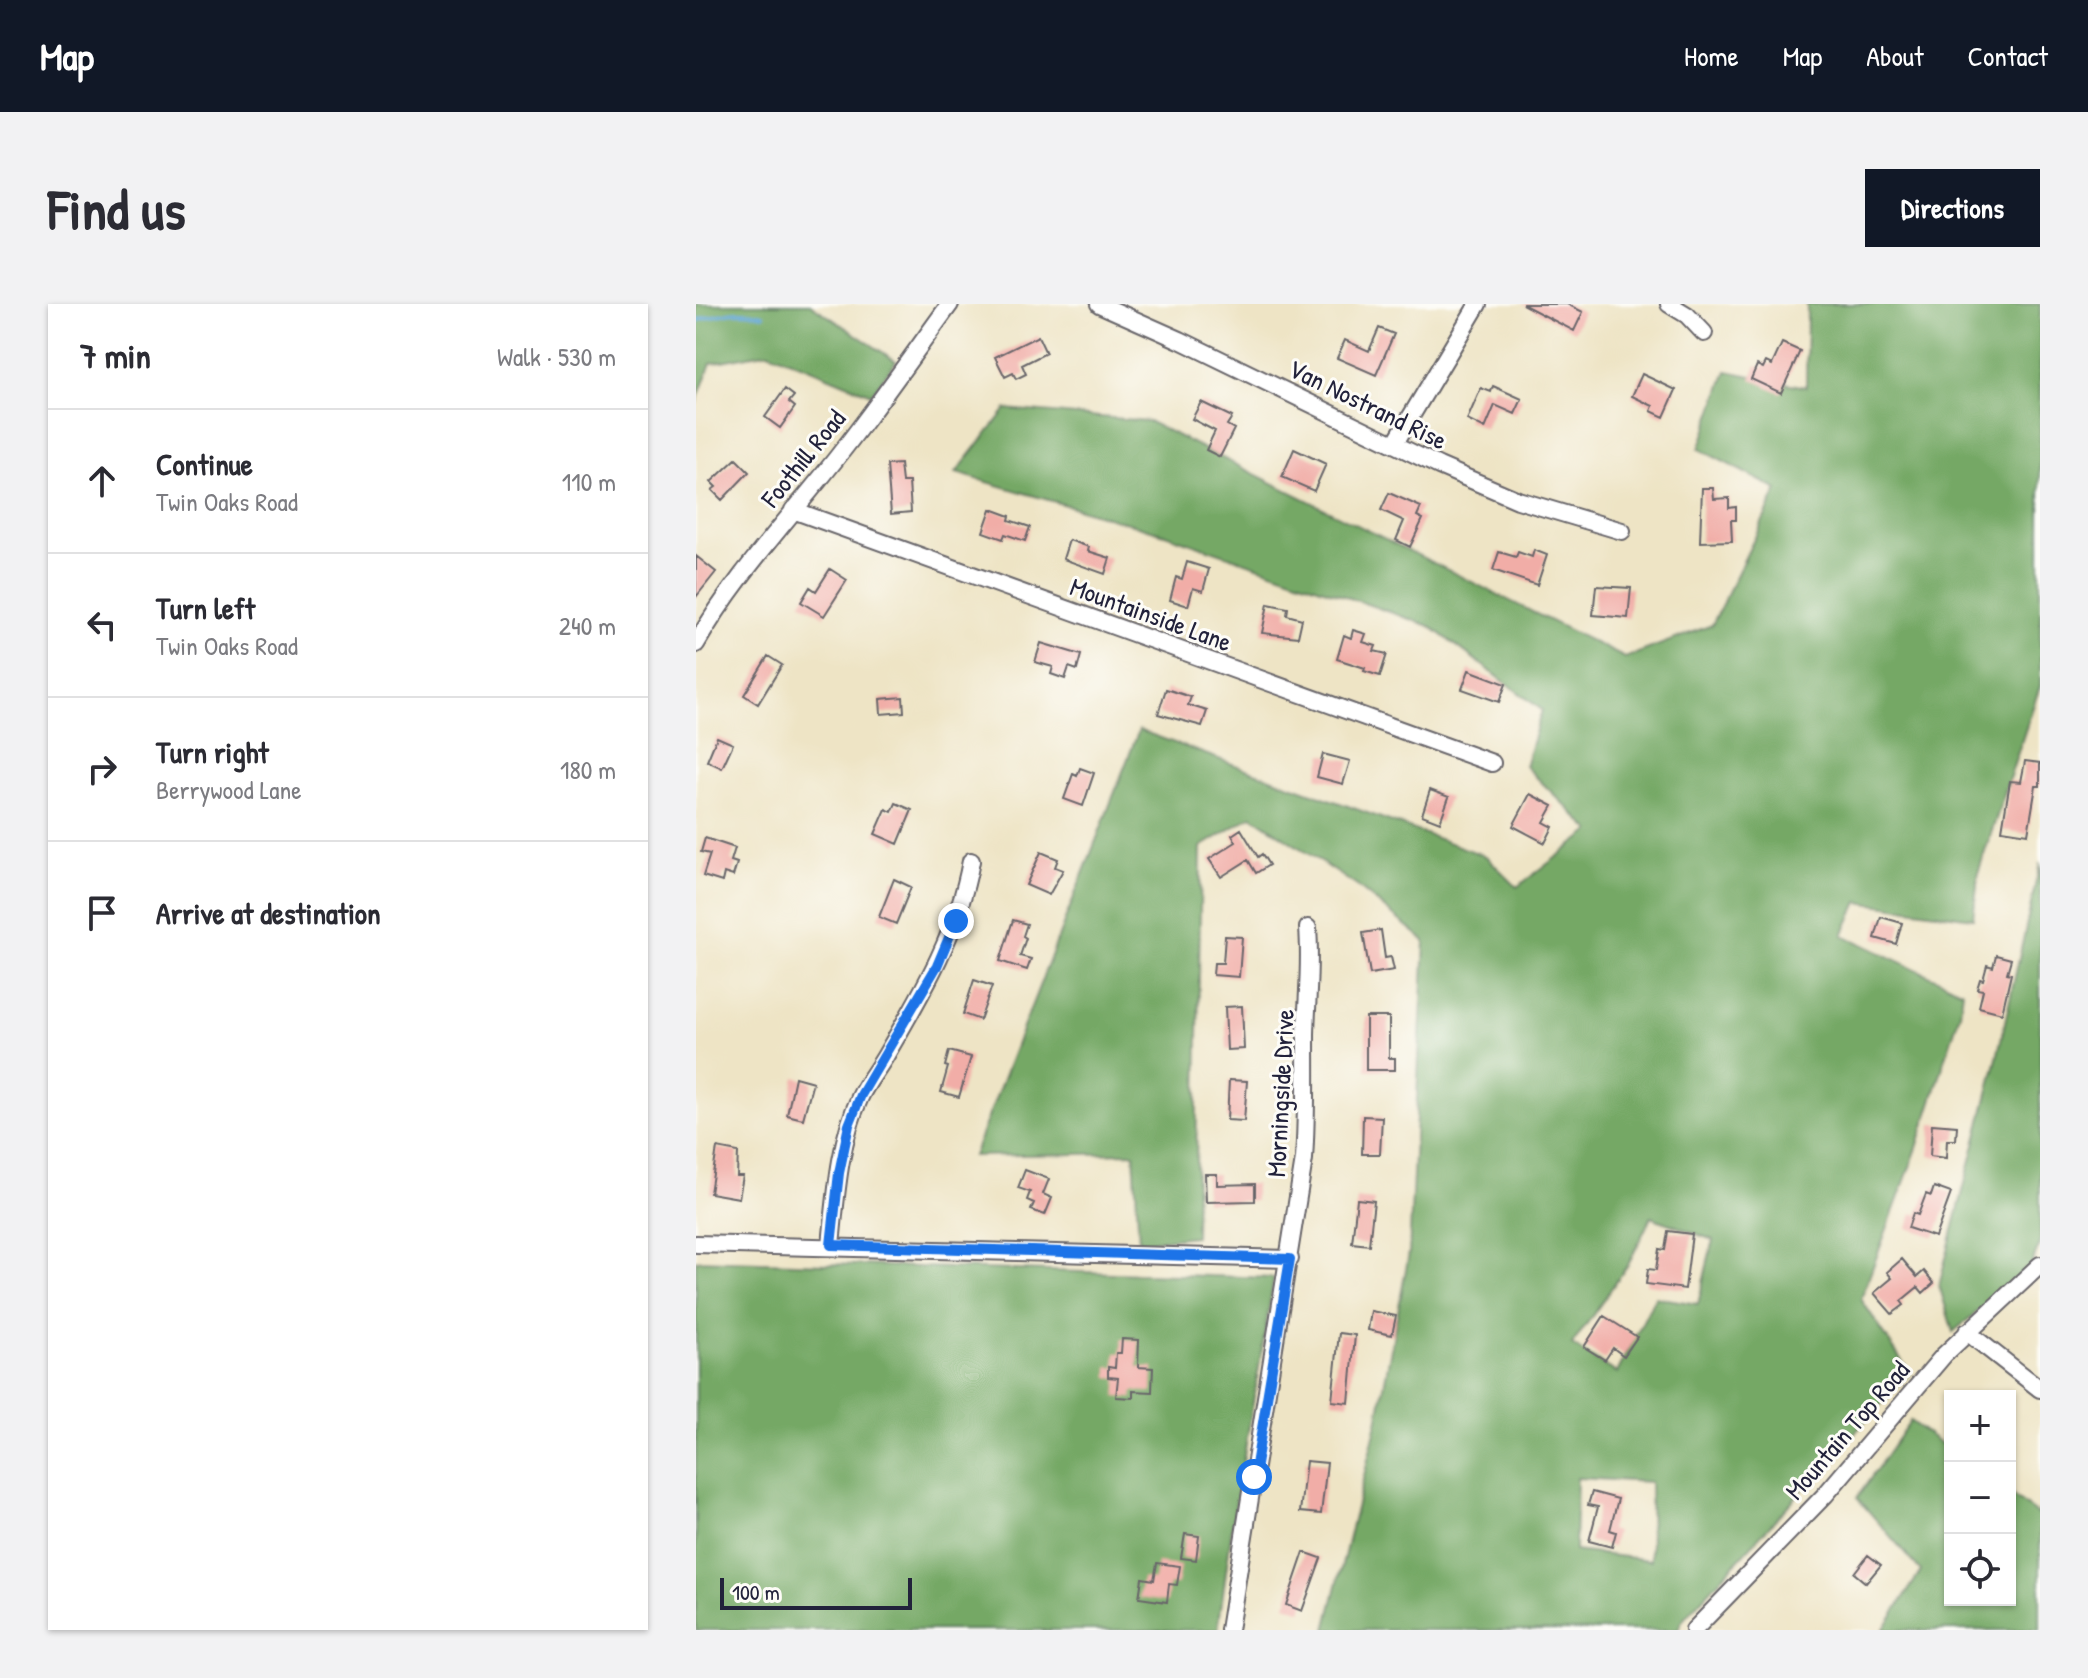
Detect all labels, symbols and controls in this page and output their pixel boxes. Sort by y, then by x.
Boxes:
text: Map [40,30,94,82]
text: Home [1684,37,1739,75]
text: Map [1783,37,1822,75]
text: About [1866,37,1924,75]
text: Contact [1968,37,2048,75]
button: Directions [1865,169,2040,247]
text: Find us [48,171,186,246]
text: 7 min [80,333,151,379]
text: Walk · 530 m [497,339,616,374]
street label: Van Nostrand Rise [1283,351,1453,457]
street label: Foothill Road [752,402,853,515]
text: Continue [156,444,253,484]
icon: ahead [80,459,124,503]
text: 110 m [562,464,616,499]
text: Twin Oaks Road [156,484,298,519]
street label: Mountainside Lane [1066,569,1236,659]
text: Turn left [156,588,255,628]
icon: left [80,603,124,647]
text: 240 m [559,608,616,643]
text: Twin Oaks Road [156,628,298,663]
text: Turn right [156,732,269,772]
icon: right [80,747,124,791]
text: 180 m [560,752,616,787]
text: Berrywood Lane [156,772,302,807]
icon: arrive [80,891,124,935]
text: Arrive at destination [156,893,381,933]
route end [938,903,974,939]
street label: Morningside Drive [1258,1008,1302,1178]
street label: Mountain Top Road [1777,1353,1917,1507]
map controls [1944,1390,2016,1606]
button: + [1944,1390,2016,1462]
route start [1236,1459,1272,1495]
button: − [1944,1462,2016,1534]
button: locate [1944,1534,2016,1606]
scale bar [720,1574,912,1610]
text: 100 m [732,1577,780,1607]

